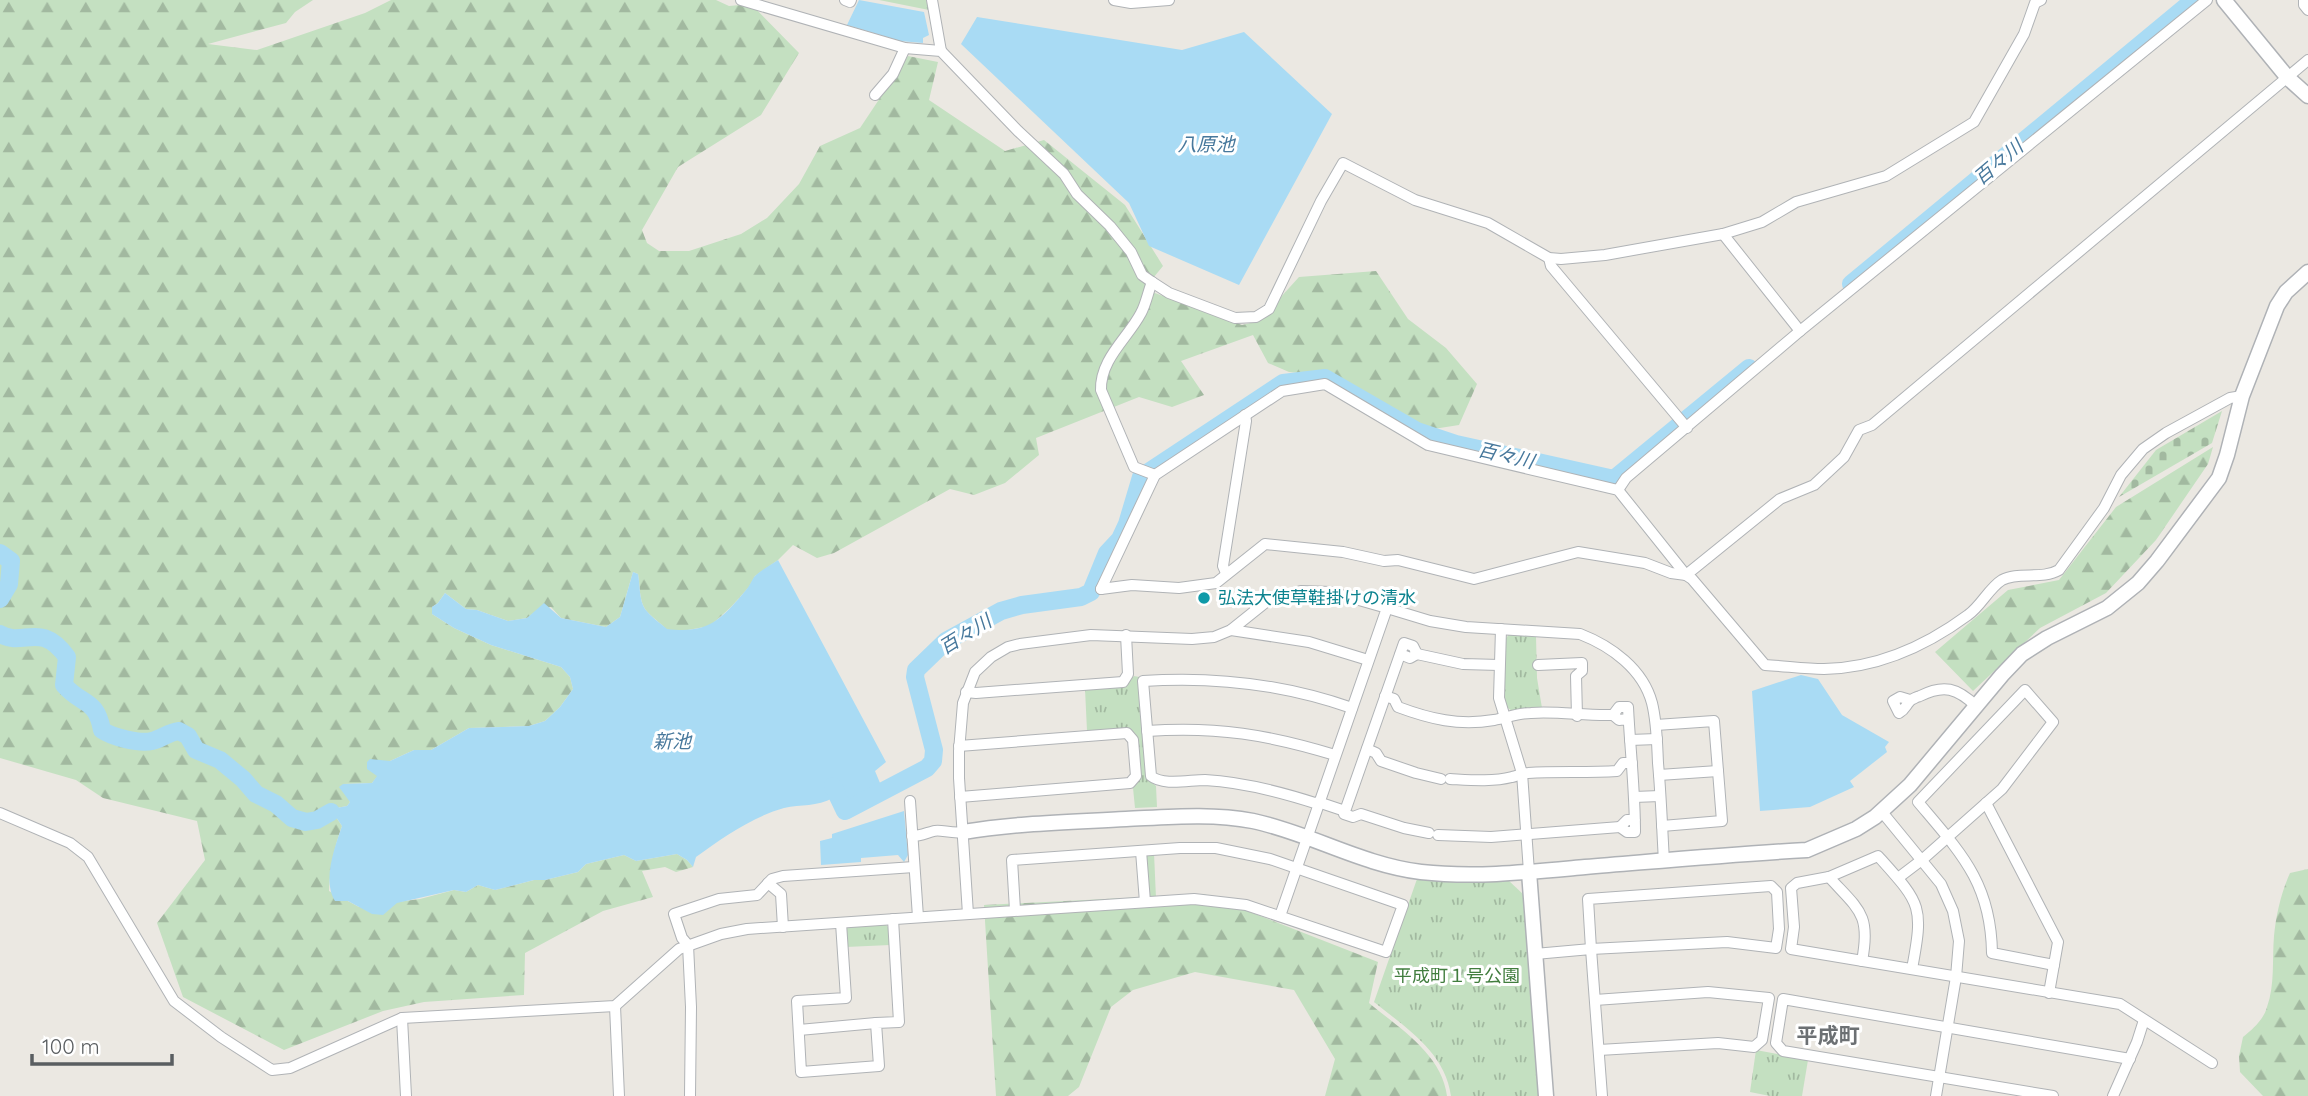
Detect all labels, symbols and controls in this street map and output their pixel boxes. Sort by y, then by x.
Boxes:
water label: 八原池 [1177,132,1236,156]
water label: 百々川 [1968,133,2029,190]
water label: 百々川 [1476,437,1538,474]
place label: 弘法大使草鞋掛けの清水 [1218,586,1416,609]
marker: 弘法大使草鞋掛けの清水 [1196,590,1212,606]
water label: 百々川 [934,608,997,659]
water label: 新池 [653,729,693,753]
park label: 平成町１号公園 [1394,964,1520,987]
district label: 平成町 [1797,1022,1860,1048]
scale bar [32,1023,172,1066]
text: 100 m [42,1033,100,1059]

